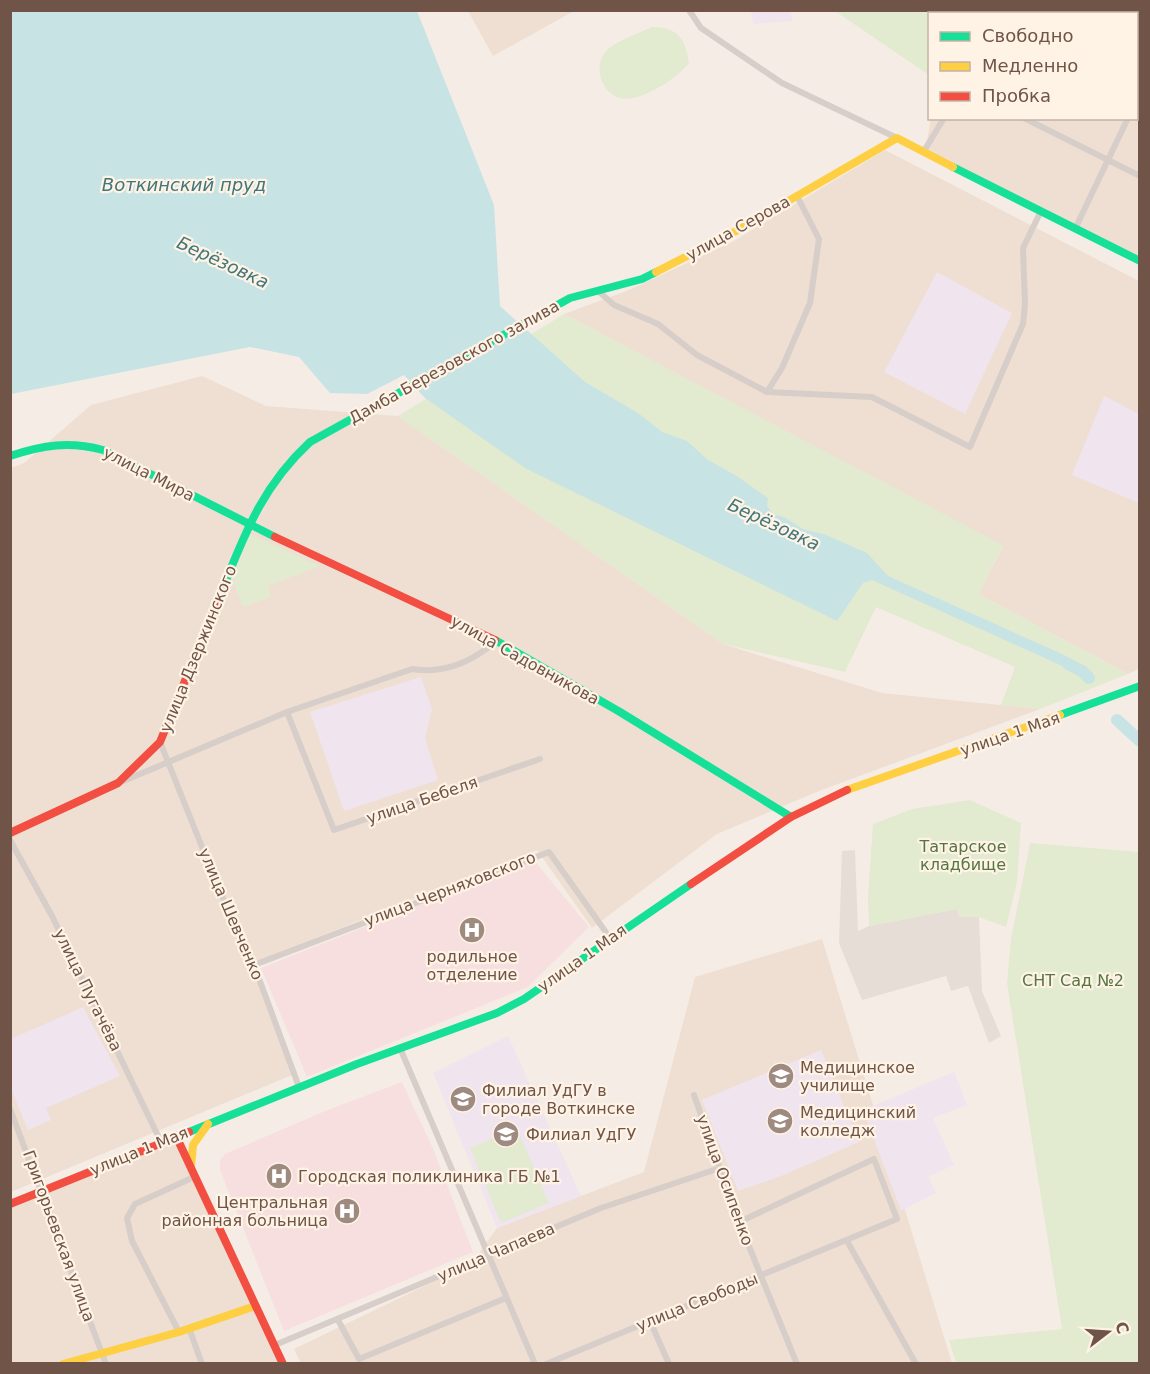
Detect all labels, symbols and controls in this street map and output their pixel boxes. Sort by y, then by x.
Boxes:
legend [928,12,1138,120]
text: Свободно [982,25,1074,46]
text: Медленно [982,55,1078,76]
text: Пробка [982,85,1051,106]
water label: Воткинский пруд [102,174,266,195]
street label: улица Серова [683,192,793,264]
water label: Берёзовка [174,232,272,292]
street label: Дамба Березовского залива [346,296,562,428]
street label: улица Мира [100,443,198,505]
water label: Берёзовка [725,494,823,554]
street label: улица Дзержинского [156,563,240,735]
street label: улица Садовникова [448,611,602,709]
street label: улица 1 Мая [958,708,1062,760]
street label: улица Бебеля [364,772,480,828]
park label: Татарское кладбище [919,837,1006,874]
street label: улица Шевченко [195,845,267,983]
street label: улица Черняховского [362,848,538,930]
hospital icon: родильное отделение [457,915,487,945]
street label: улица 1 Мая [534,920,630,996]
street label: улица Пугачёва [50,926,126,1054]
place label: родильное отделение [426,947,518,984]
park label: СНТ Сад №2 [1022,971,1124,990]
place label: Медицинское училище [800,1058,915,1095]
school or university icon: Медицинское училище [766,1061,796,1091]
place label: Филиал УдГУ в городе Воткинске [482,1081,635,1118]
school or university icon: Филиал УдГУ в городе Воткинске [448,1084,478,1114]
place label: Медицинский колледж [800,1103,916,1140]
school or university icon: Медицинский колледж [765,1106,795,1136]
street label: улица Осипенко [692,1112,758,1248]
school or university icon: Филиал УдГУ [491,1119,521,1149]
street label: улица 1 Мая [87,1123,191,1179]
place label: Филиал УдГУ [526,1125,636,1144]
street label: Григорьевская улица [19,1148,99,1324]
hospital icon: Городская поликлиника ГБ №1 [264,1161,294,1191]
place label: Городская поликлиника ГБ №1 [298,1167,561,1186]
place label: Центральная районная больница [162,1193,328,1230]
hospital icon: Центральная районная больница [332,1196,362,1226]
street label: улица Чапаева [434,1219,558,1285]
street label: улица Свободы [633,1269,761,1335]
north arrow [1078,1302,1138,1362]
text: С [1111,1319,1133,1336]

